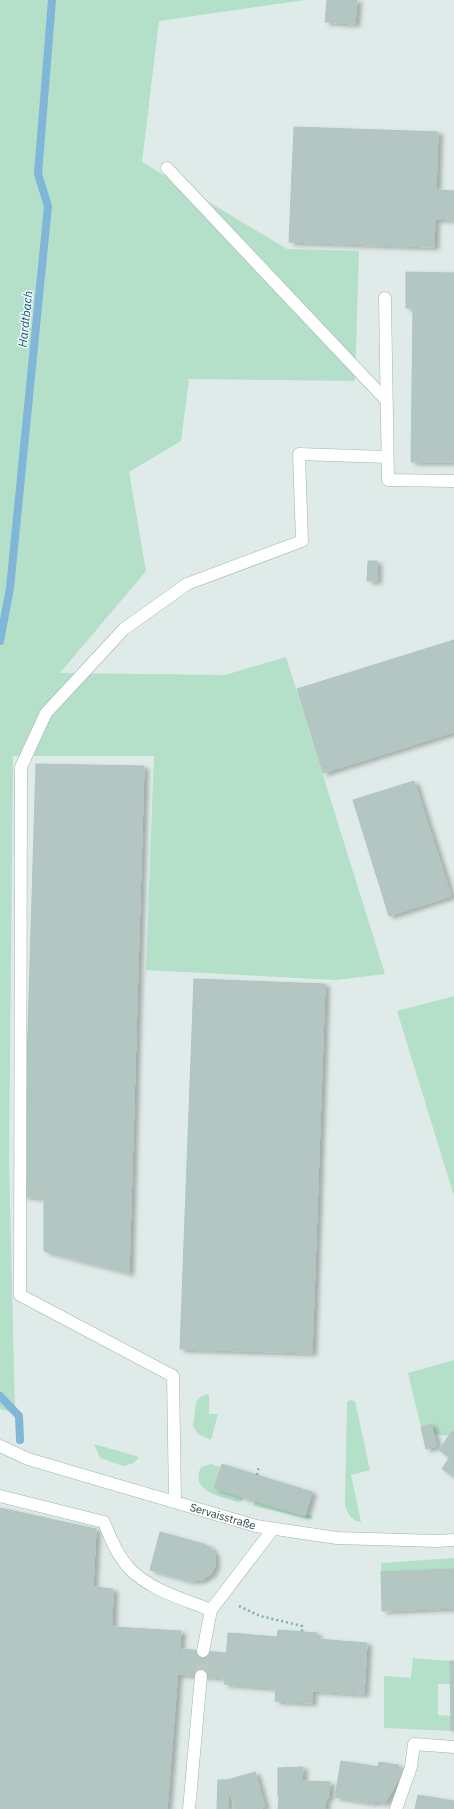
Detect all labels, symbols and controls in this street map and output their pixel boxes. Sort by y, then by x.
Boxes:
water label: Hardtbach [15,290,35,348]
street label: Servaisstraße [188,1500,257,1533]

